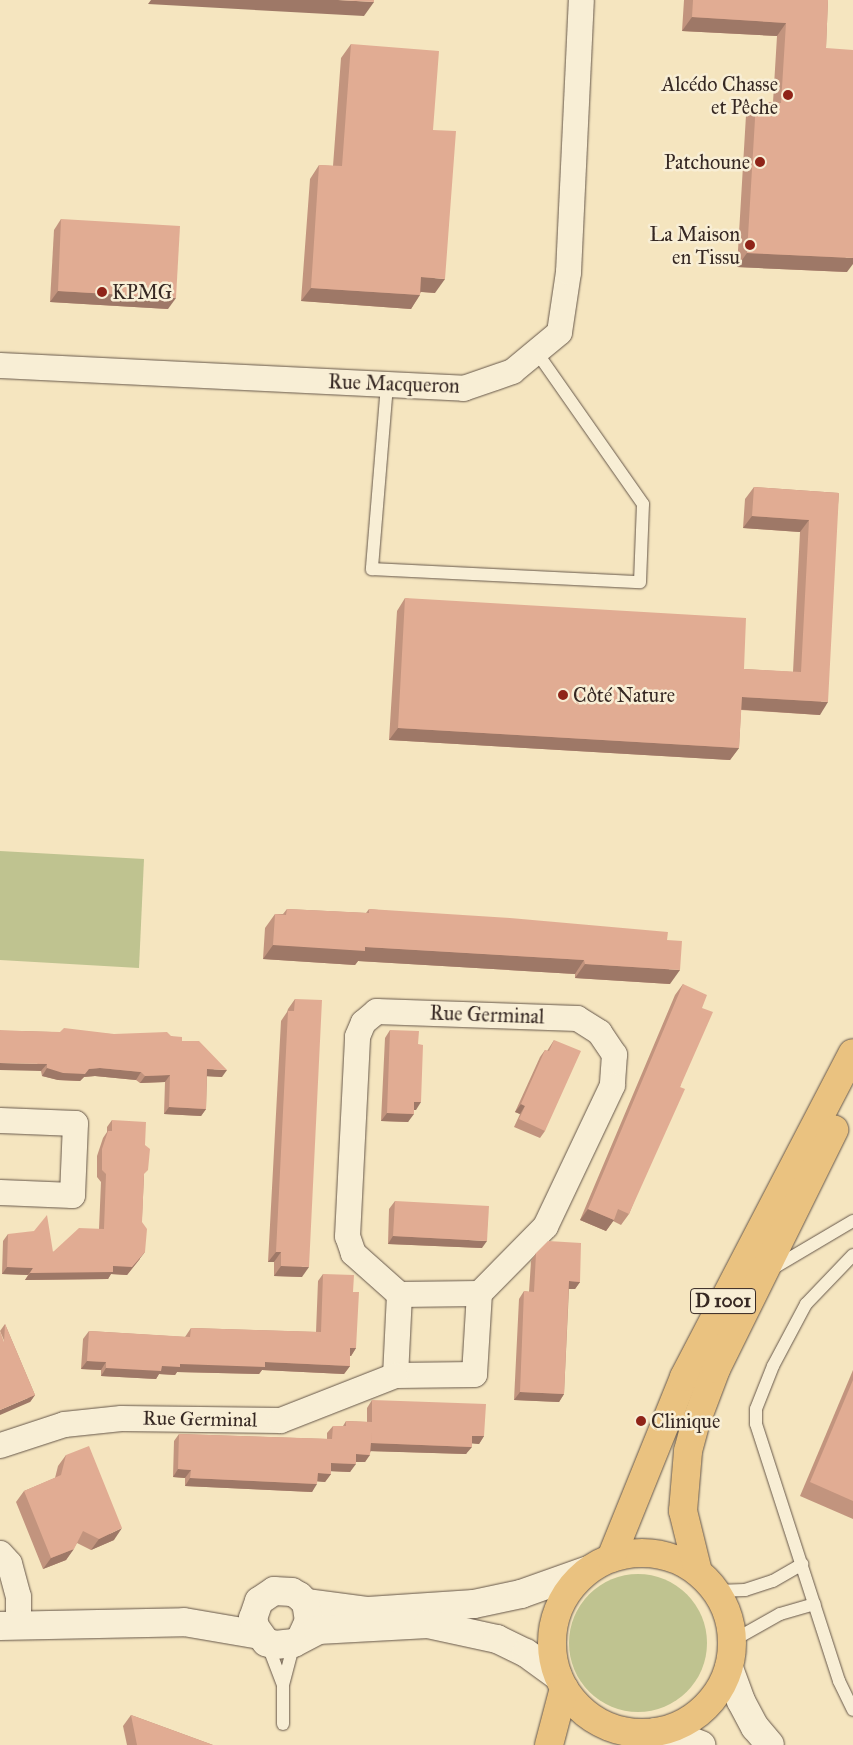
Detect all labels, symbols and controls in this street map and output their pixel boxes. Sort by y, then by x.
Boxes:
place label: Alcédo Chasse et Pêche [662,72,778,119]
marker: Alcédo Chasse et Pêche [782,89,794,101]
place label: Patchoune [664,150,750,174]
marker: Patchoune [754,156,766,168]
place label: La Maison en Tissu [650,222,740,269]
marker: La Maison en Tissu [744,239,756,251]
place label: KPMG [112,280,172,304]
marker: KPMG [96,286,108,298]
street label: Rue Macqueron [328,370,460,398]
place label: Côté Nature [573,683,675,707]
marker: Côté Nature [557,689,569,701]
street label: Rue Germinal [429,1001,545,1029]
road number: D 1001 [689,1284,757,1318]
street label: Rue Germinal [142,1406,258,1432]
place label: Clinique [651,1409,720,1433]
marker: Clinique [635,1415,647,1427]

